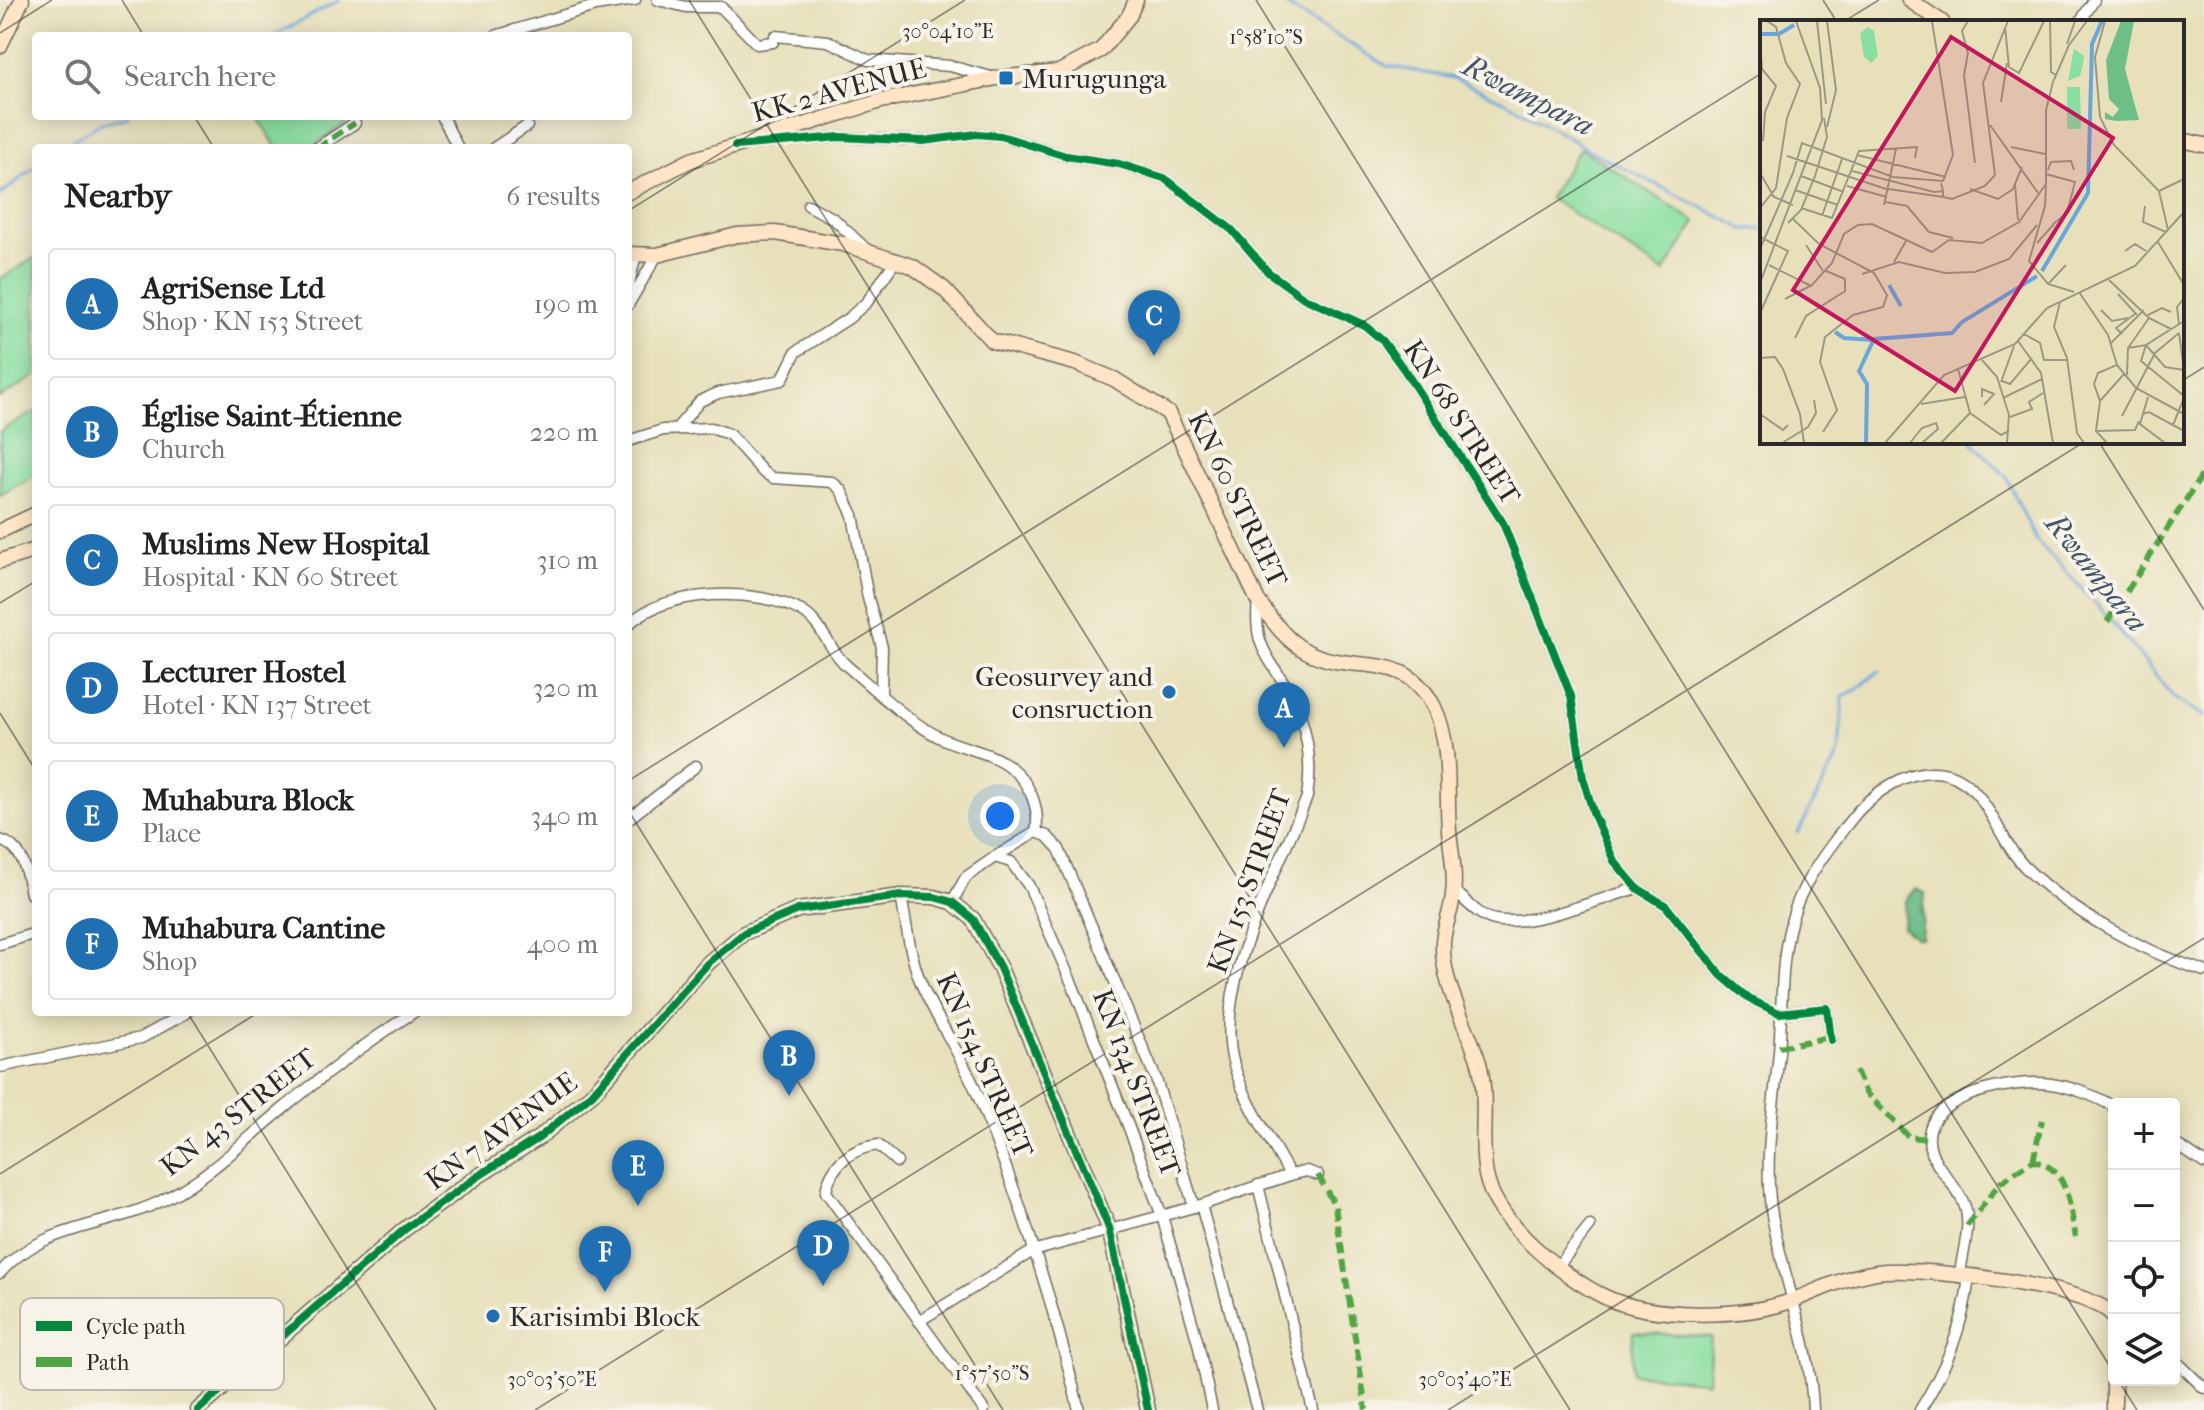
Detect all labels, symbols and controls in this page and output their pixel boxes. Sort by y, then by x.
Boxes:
text: 30°04'10"E [902,20,994,43]
inset map [1760,20,2184,444]
text: 1°58'10"S [1229,26,1303,49]
search box [32,32,632,120]
water label: Rwampara [1455,47,1599,144]
street label: KK 2 AVENUE [748,51,930,129]
icon: search [60,54,104,98]
text: Search here [124,59,276,94]
place label: Murugunga [1022,62,1167,95]
marker: Murugunga [997,69,1015,87]
text: Nearby [64,176,171,216]
text: 6 results [506,181,600,212]
text: AgriSense Ltd [142,271,324,306]
text: A [84,289,100,320]
text: 190 m [534,289,598,320]
pin: C [1128,290,1180,356]
text: Shop · KN 153 Street [142,306,363,337]
street label: KN 68 STREET [1397,334,1528,511]
text: Église Saint-Étienne [142,399,402,434]
street label: KN 60 STREET [1181,406,1295,593]
text: B [84,417,100,448]
text: 220 m [530,417,598,448]
text: Church [142,434,225,465]
water label: Rwampara [2036,505,2154,639]
text: Muslims New Hospital [142,527,430,562]
text: C [83,545,101,576]
text: 310 m [537,545,598,576]
text: Hospital · KN 60 Street [142,562,398,593]
text: Lecturer Hostel [142,655,346,690]
place label: Geosurvey and consruction [975,660,1154,725]
text: D [82,673,102,704]
text: 320 m [532,673,598,704]
pin: A [1258,682,1310,748]
marker: Geosurvey and consruction [1160,683,1178,701]
text: Hotel · KN 137 Street [142,690,372,721]
text: Muhabura Block [142,783,354,818]
street label: KN 153 STREET [1200,783,1298,978]
your location [980,796,1020,836]
text: E [84,801,100,832]
text: 340 m [530,801,598,832]
text: Place [142,818,201,849]
text: Muhabura Cantine [142,911,385,946]
text: F [85,929,99,960]
text: 400 m [527,929,598,960]
text: Shop [142,946,197,977]
street label: KN 154 STREET [929,967,1041,1164]
street label: KN 134 STREET [1086,985,1188,1183]
pin: B [763,1030,815,1096]
street label: KN 43 STREET [154,1040,323,1183]
street label: KN 7 AVENUE [419,1065,583,1197]
map controls [2108,1098,2180,1386]
button: + [2108,1098,2180,1170]
pin: E [612,1140,664,1206]
button: − [2108,1170,2180,1242]
pin: D [797,1220,849,1286]
pin: F [579,1226,631,1292]
button: locate [2108,1242,2180,1314]
legend [20,1298,284,1390]
place label: Karisimbi Block [509,1300,701,1333]
marker: Karisimbi Block [484,1307,502,1325]
text: Cycle path [86,1314,186,1340]
button: layers [2108,1314,2180,1386]
text: Path [86,1350,130,1376]
text: 1°57'50"S [955,1362,1029,1385]
text: 30°03'50"E [507,1368,597,1391]
text: 30°03'40"E [1419,1368,1511,1391]

